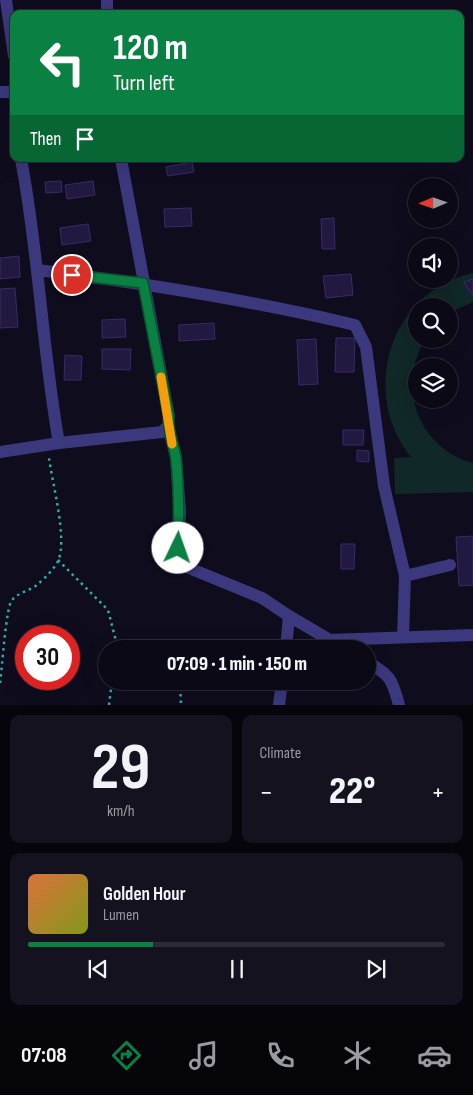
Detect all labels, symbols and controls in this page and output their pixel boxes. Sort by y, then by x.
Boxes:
text: 120 m [113,27,188,70]
icon: left [30,30,95,95]
text: Turn left [113,70,175,97]
icon: arrive [71,125,99,153]
text: Then [30,128,61,151]
north arrow [408,178,458,228]
map controls [408,178,458,408]
button: sound [408,238,458,288]
pin [51,254,93,296]
icon: arrive [58,261,86,289]
button: search [408,298,458,348]
button: layers [408,358,458,408]
position arrow [151,521,203,573]
speed limit sign: 30 [15,625,80,690]
text: 07:09 · 1 min · 150 m [167,653,307,676]
text: 29 [91,730,150,808]
text: Climate [260,744,301,763]
text: 22° [329,769,375,814]
text: − [260,776,273,809]
text: + [431,776,445,809]
text: km/h [107,802,135,821]
text: Golden Hour [103,883,186,906]
text: Lumen [103,906,139,925]
icon: previous [84,955,112,983]
icon: pause [223,955,251,983]
icon: next [362,955,390,983]
icon: directions [109,1038,144,1073]
icon: music [186,1038,221,1073]
icon: phone [263,1038,298,1073]
icon: climate [340,1038,375,1073]
icon: car [417,1038,452,1073]
text: 07:08 [21,1042,67,1069]

